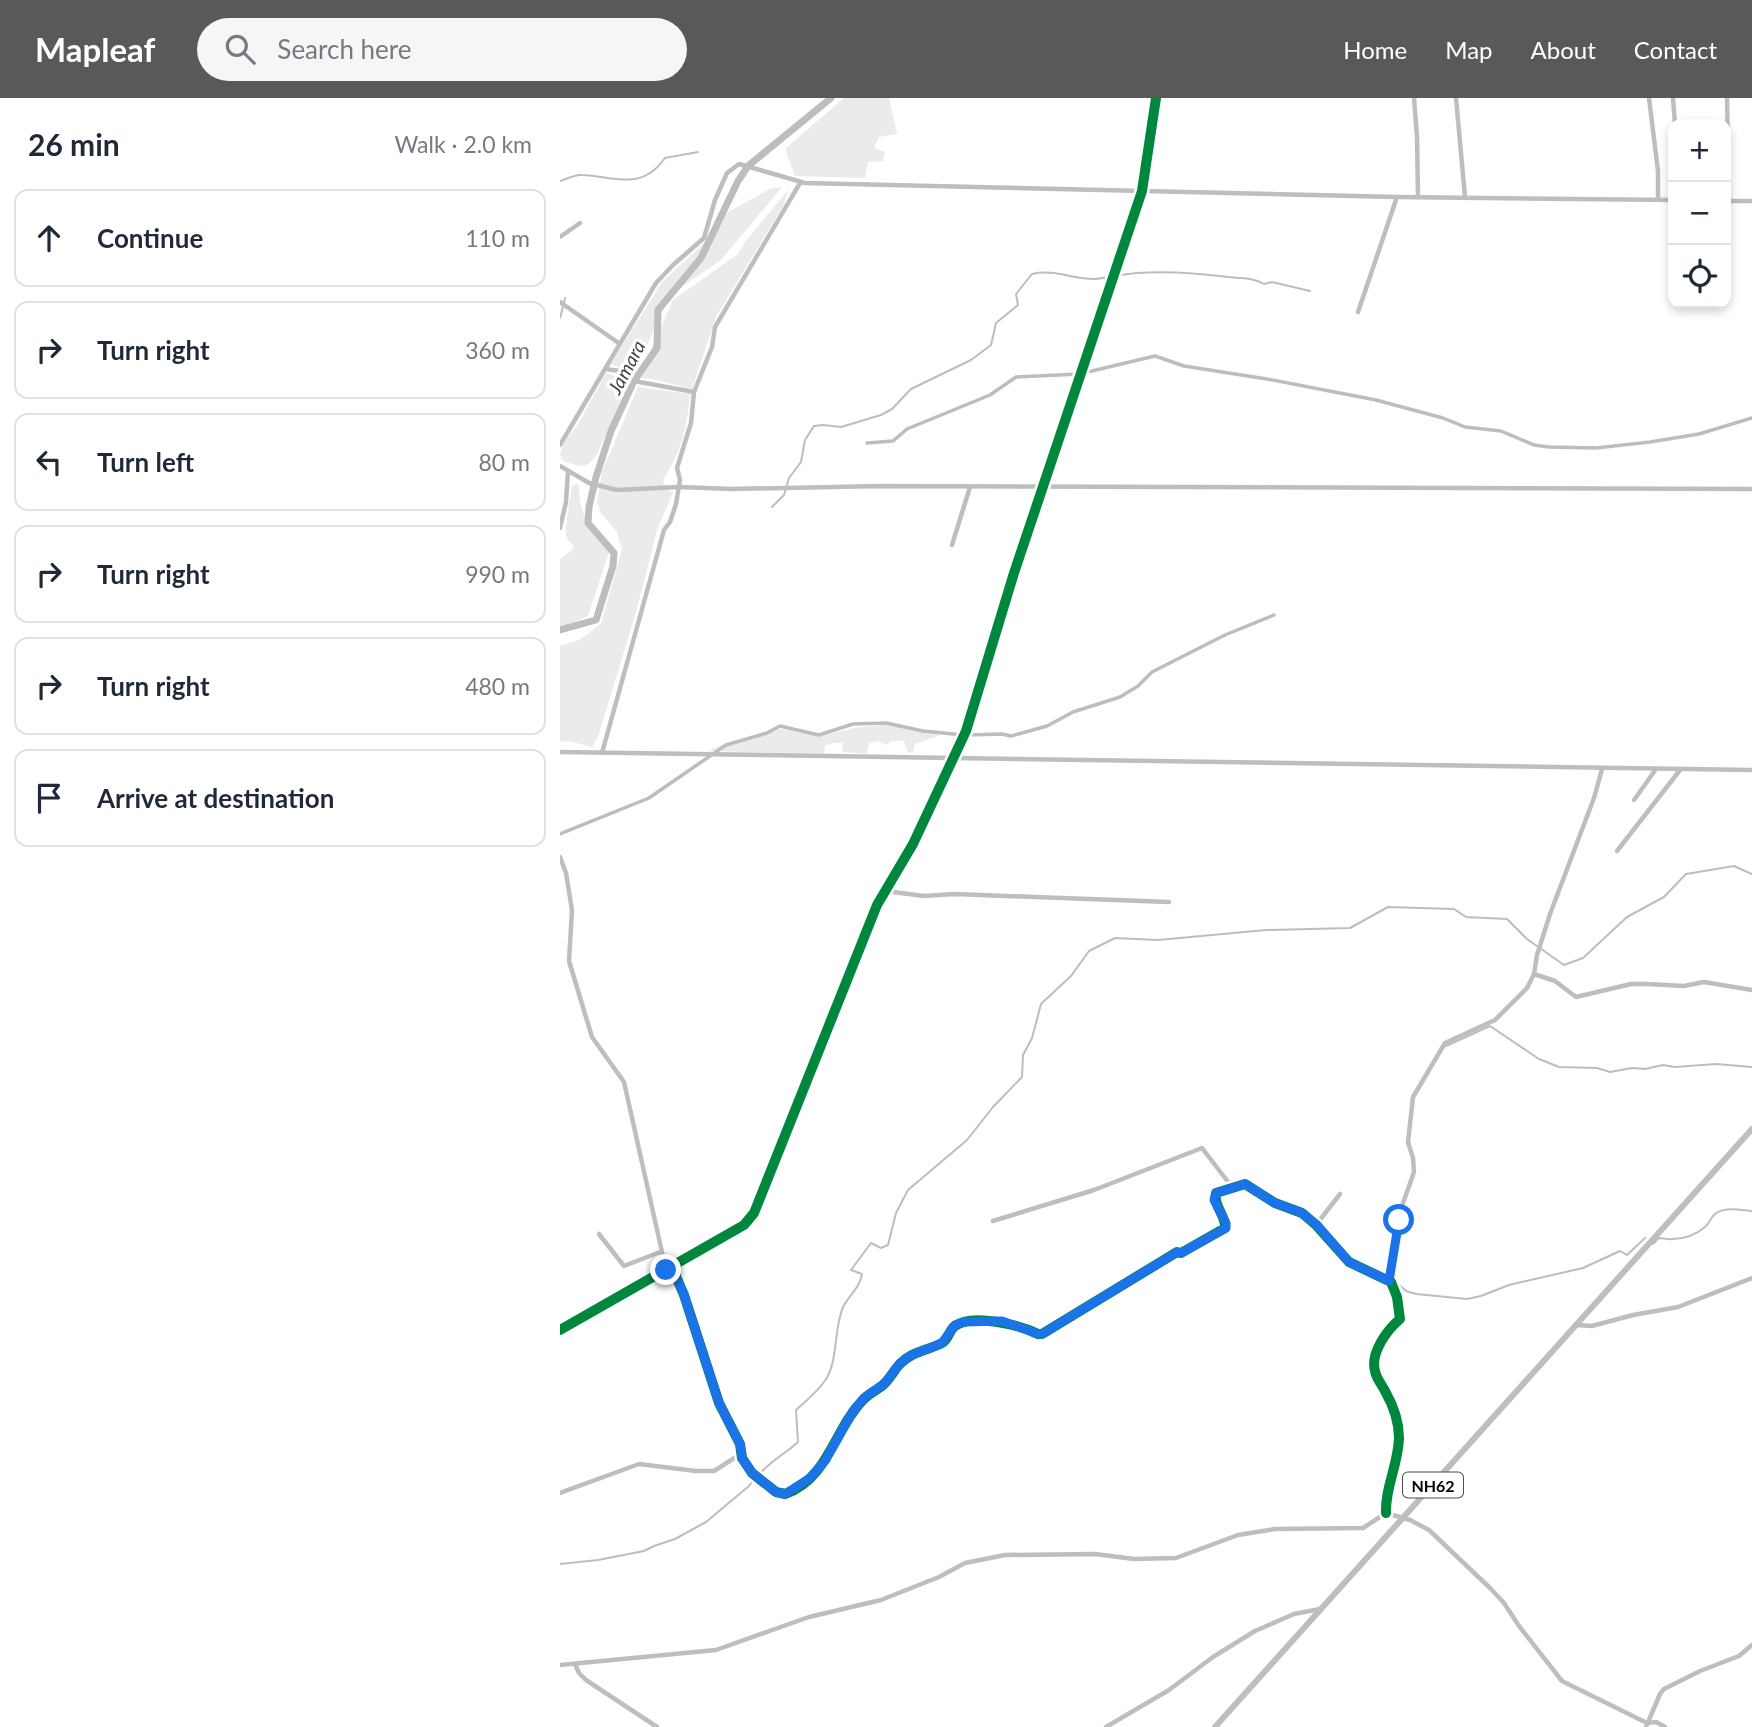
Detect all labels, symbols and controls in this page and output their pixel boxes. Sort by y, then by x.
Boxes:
search box [197,18,687,81]
text: Mapleaf [35,29,155,69]
icon: search [221,30,259,68]
text: Search here [277,33,411,65]
text: Home [1343,35,1407,64]
text: Map [1445,35,1493,64]
text: About [1531,35,1596,64]
text: Contact [1634,35,1717,64]
map controls [1668,119,1731,308]
button: + [1668,119,1731,182]
text: 26 min [28,126,120,162]
text: Walk · 2.0 km [395,130,532,158]
button: − [1668,182,1731,245]
icon: ahead [30,219,68,257]
text: Continue [97,222,203,254]
text: 110 m [465,224,530,252]
button: locate [1668,245,1731,308]
icon: right [30,331,68,369]
text: Turn right [97,334,210,366]
text: 360 m [465,336,530,364]
water label: Jamara [602,336,650,399]
icon: left [30,443,68,481]
text: Turn left [97,446,194,478]
text: 80 m [479,448,530,476]
icon: right [30,555,68,593]
text: Turn right [97,558,210,590]
text: 990 m [465,560,530,588]
icon: right [30,667,68,705]
text: Turn right [97,670,210,702]
text: 480 m [465,672,530,700]
icon: arrive [30,779,68,817]
text: Arrive at destination [97,782,334,814]
route start [1383,1204,1414,1235]
route end [650,1254,681,1285]
road number: NH62 [1403,1472,1463,1498]

